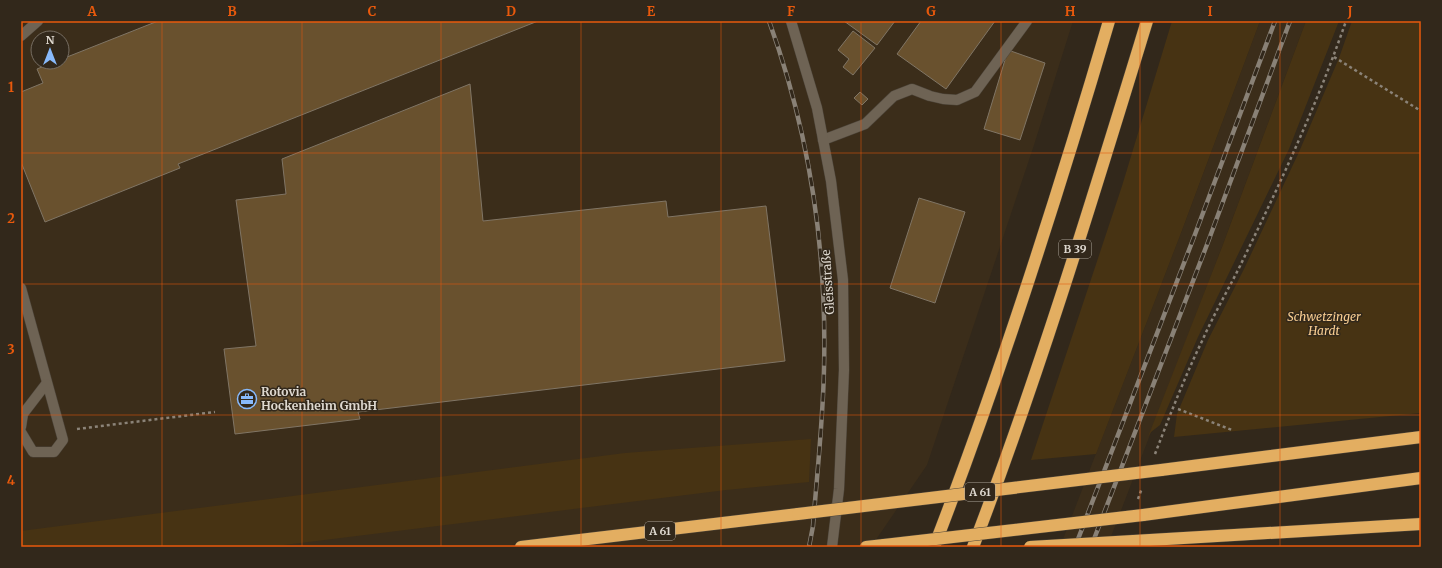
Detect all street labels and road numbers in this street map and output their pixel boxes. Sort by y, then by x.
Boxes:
road number: B 39 [1059,240,1091,258]
street label: Gleisstraße [818,249,837,315]
road number: A 61 [965,483,995,501]
road number: A 61 [645,522,675,540]

